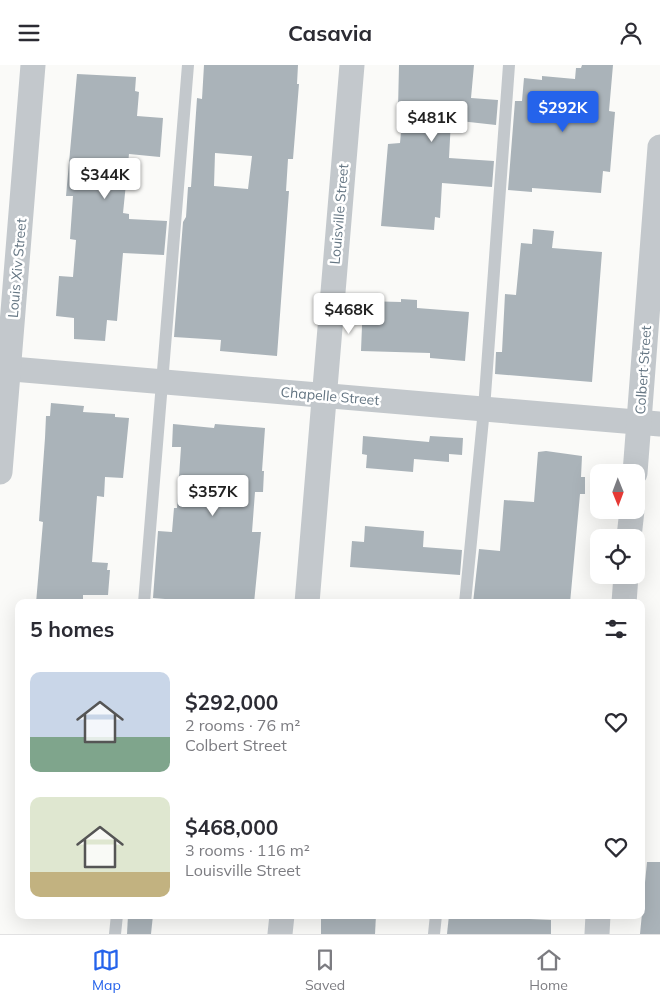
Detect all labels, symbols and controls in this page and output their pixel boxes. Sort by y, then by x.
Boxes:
icon: menu [15,19,43,47]
text: Casavia [288,19,372,47]
icon: person [617,19,645,47]
pin: $292K [528,91,598,133]
text: $292K [538,97,588,117]
pin: $481K [397,101,467,143]
text: $481K [407,107,457,127]
pin: $344K [70,157,140,200]
street label: Louisville Street [326,163,352,265]
text: $344K [80,164,130,184]
street label: Louis Xiv Street [4,217,30,319]
pin: $468K [314,293,384,335]
text: $468K [324,299,374,319]
street label: Colbert Street [631,325,655,415]
street label: Chapelle Street [280,383,380,409]
north arrow [590,464,645,519]
map controls [590,464,645,584]
pin: $357K [178,475,248,517]
text: $357K [188,481,238,501]
button: locate [590,529,645,584]
icon: filters [602,615,630,643]
text: 5 homes [30,616,114,642]
text: $292,000 [185,689,278,715]
icon: home [70,692,130,752]
icon: heart [602,708,630,736]
text: 2 rooms · 76 m² [185,715,300,735]
text: Colbert Street [185,735,287,755]
text: $468,000 [185,814,278,840]
icon: home [70,817,130,877]
icon: heart [602,833,630,861]
text: 3 rooms · 116 m² [185,840,310,860]
text: Louisville Street [185,860,301,880]
tab: Map [92,946,121,994]
tab: Saved [305,946,345,994]
tab: Home [529,946,568,994]

